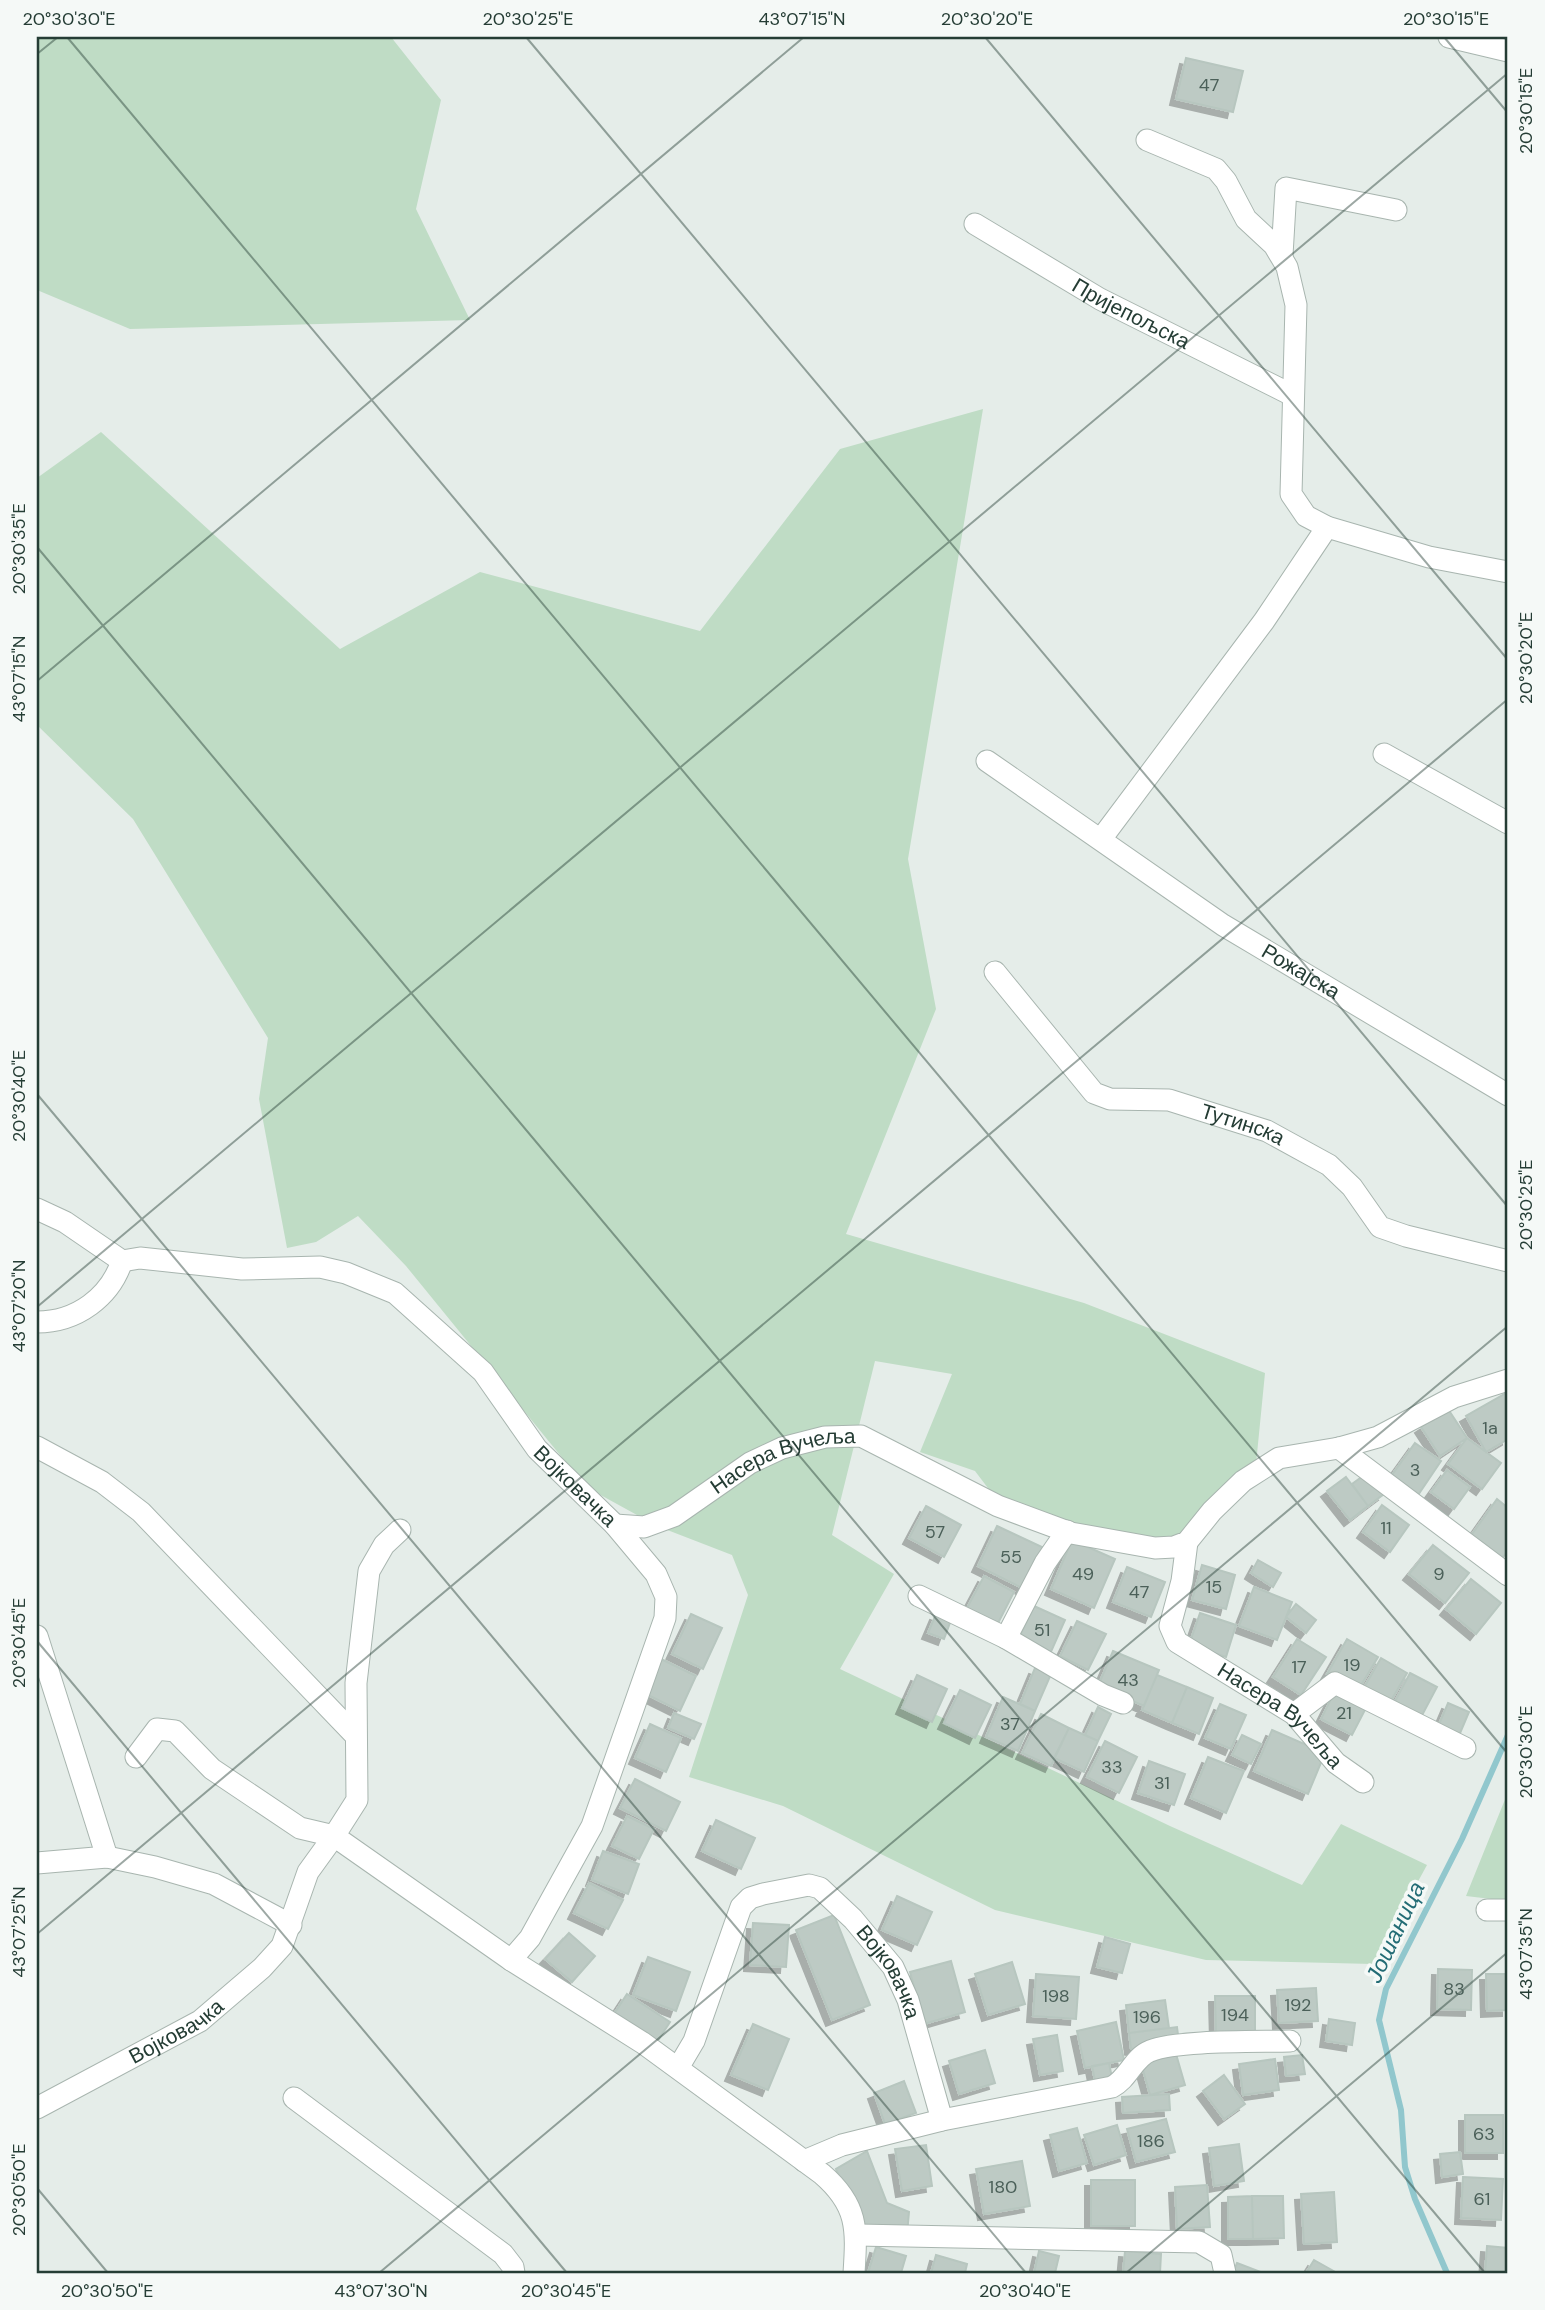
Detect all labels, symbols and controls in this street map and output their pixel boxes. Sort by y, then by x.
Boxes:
text: 20°30'30"E [23,7,115,31]
text: 20°30'25"E [483,7,573,31]
text: 43°07'15"N [759,7,845,31]
text: 20°30'20"E [941,7,1033,31]
text: 20°30'15"E [1403,7,1489,31]
text: 20°30'15"E [1514,68,1538,154]
house number: 47 [1199,73,1219,97]
street label: Пријепољска [1067,271,1195,356]
text: 20°30'35"E [7,503,31,595]
text: 20°30'20"E [1514,612,1538,704]
text: 43°07'15"N [7,636,31,722]
street label: Рожајска [1256,937,1346,1006]
text: 20°30'40"E [7,1050,31,1142]
street label: Тутинска [1197,1097,1290,1152]
text: 20°30'25"E [1514,1160,1538,1250]
text: 43°07'20"N [7,1260,31,1353]
house number: 1a [1482,1416,1498,1440]
street label: Насера Вучеља [705,1422,856,1501]
street label: Војковачка [527,1439,623,1533]
house number: 3 [1410,1458,1420,1482]
house number: 11 [1380,1516,1392,1540]
house number: 57 [925,1520,945,1544]
house number: 55 [1000,1545,1022,1569]
house number: 49 [1072,1562,1094,1586]
house number: 9 [1433,1562,1445,1586]
house number: 15 [1206,1575,1222,1599]
house number: 47 [1129,1580,1149,1604]
text: 20°30'45"E [7,1598,31,1688]
house number: 51 [1034,1618,1050,1642]
house number: 19 [1344,1653,1360,1677]
house number: 17 [1291,1655,1307,1679]
street label: Насера Вучеља [1212,1656,1349,1775]
house number: 43 [1117,1668,1139,1692]
house number: 21 [1336,1701,1352,1725]
text: 20°30'30"E [1514,1706,1538,1798]
house number: 37 [1000,1712,1020,1736]
house number: 33 [1101,1755,1123,1779]
house number: 31 [1154,1771,1170,1795]
water label: Јошаница [1358,1877,1431,1988]
text: 43°07'25"N [7,1886,31,1978]
text: 43°07'35"N [1514,1908,1538,2000]
street label: Војковачка [850,1919,927,2022]
house number: 83 [1443,1977,1465,2001]
house number: 198 [1042,1984,1070,2008]
street label: Војковачка [124,1992,230,2070]
house number: 192 [1285,1993,1311,2017]
house number: 194 [1221,2003,1249,2027]
house number: 196 [1133,2005,1161,2029]
house number: 63 [1473,2122,1495,2146]
house number: 186 [1137,2129,1165,2153]
text: 20°30'50"E [7,2144,31,2236]
house number: 180 [989,2175,1017,2199]
house number: 61 [1474,2187,1490,2211]
text: 20°30'50"E [61,2279,153,2303]
text: 43°07'30"N [334,2279,428,2303]
text: 20°30'45"E [521,2279,611,2303]
text: 20°30'40"E [979,2279,1071,2303]

